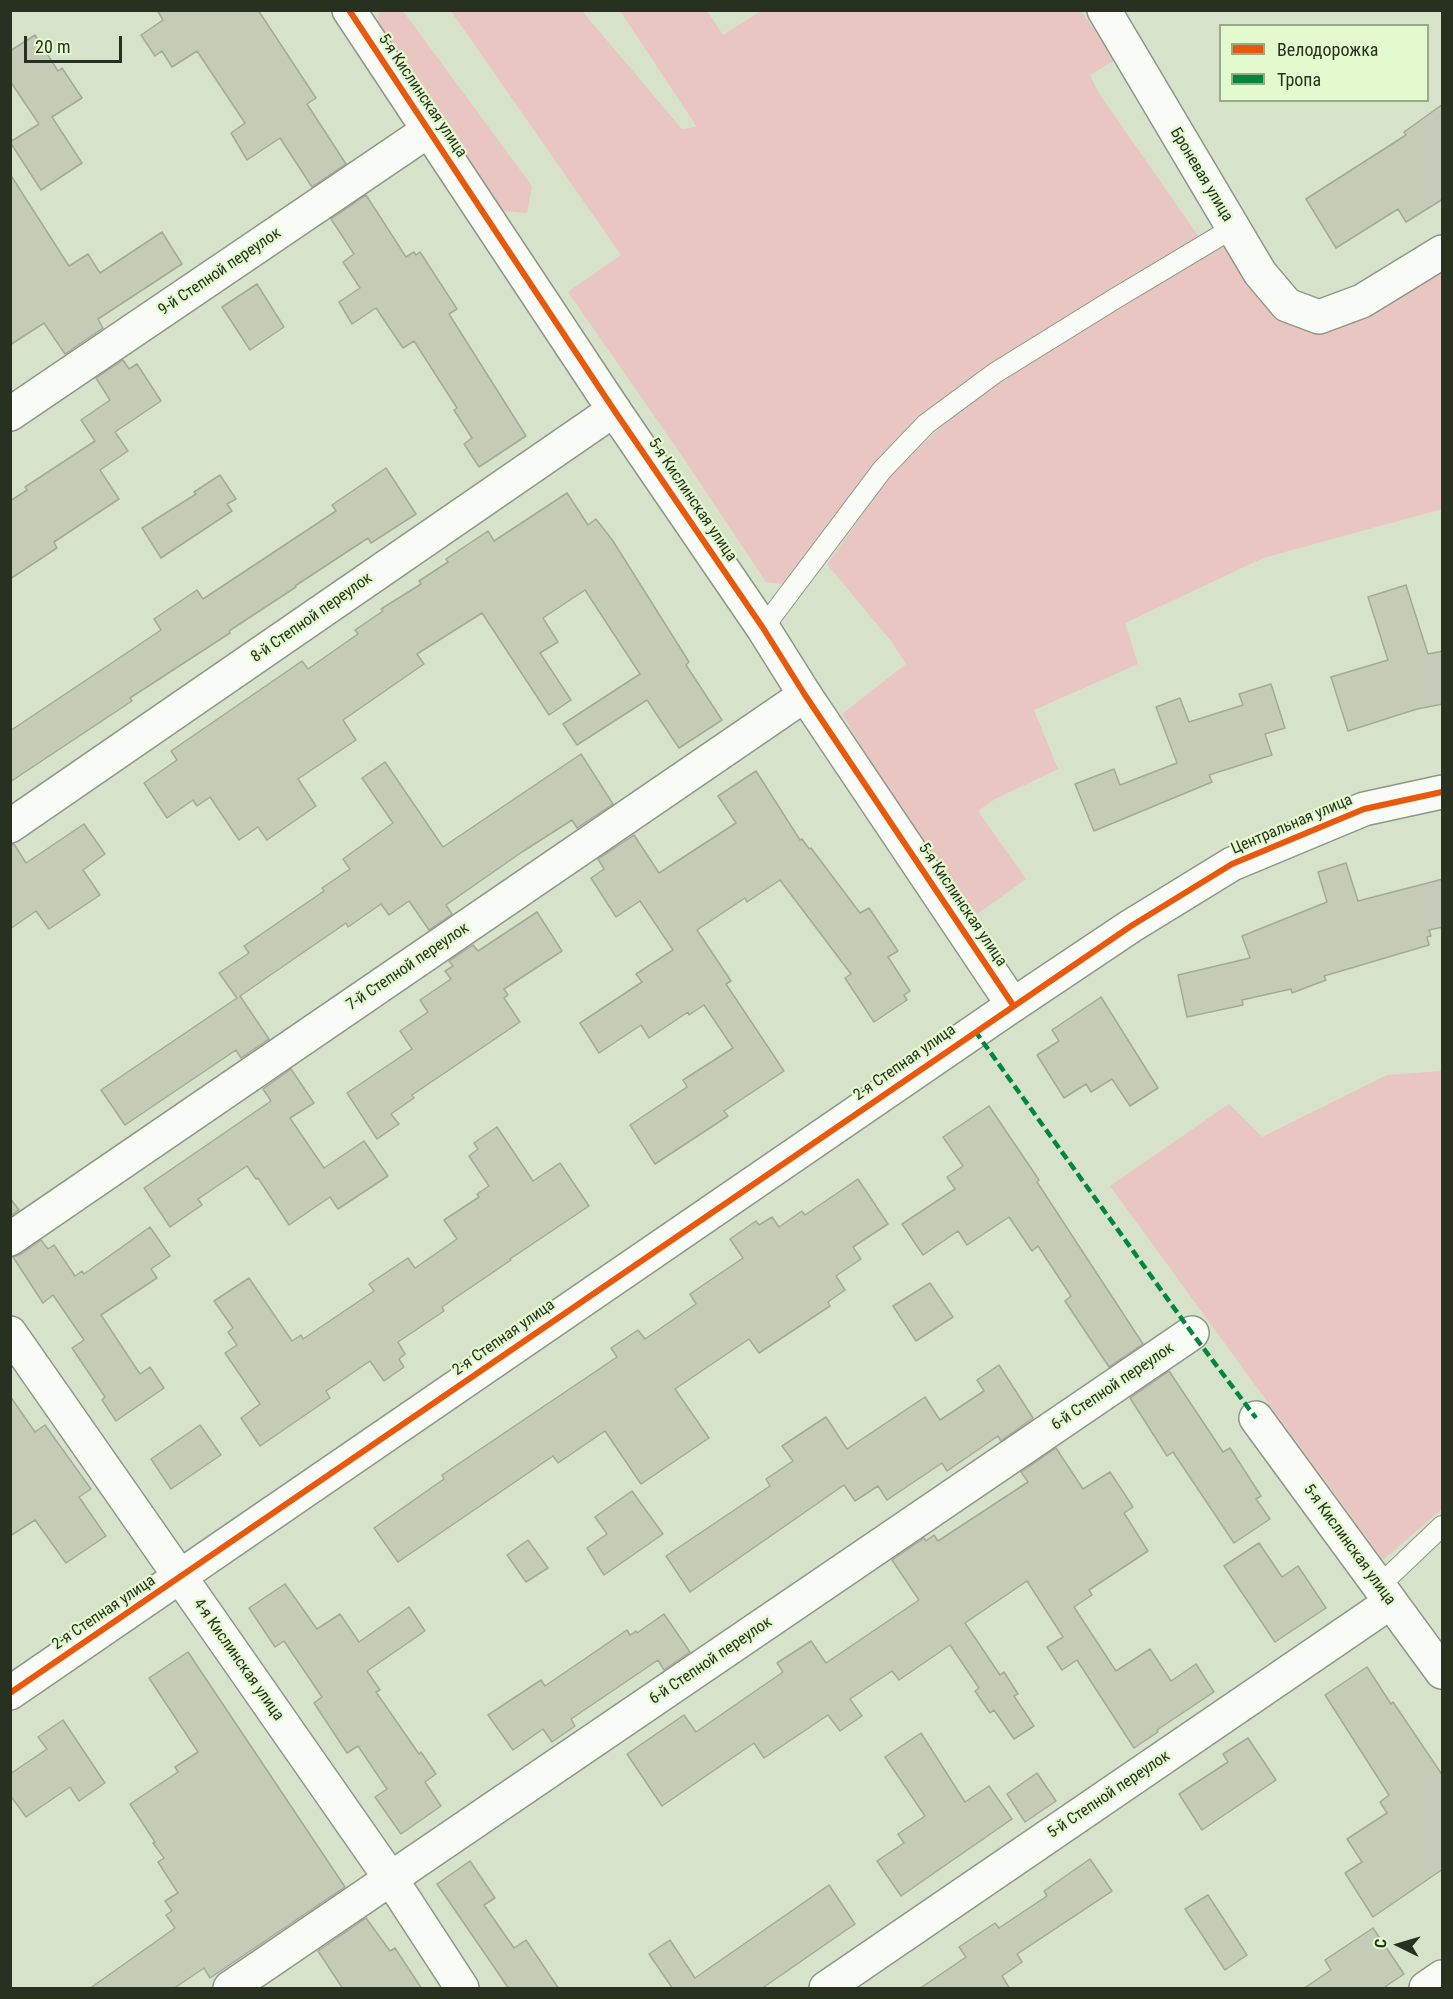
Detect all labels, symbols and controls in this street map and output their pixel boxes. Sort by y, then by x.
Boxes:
scale bar [27,24,124,62]
legend [1219,24,1429,102]
street label: 5-я Кислинская улица [374,31,470,161]
text: 20 m [35,36,70,57]
text: Велодорожка [1277,39,1378,60]
text: Тропа [1277,69,1321,90]
street label: Броневая улица [1165,125,1237,225]
street label: 9-й Степной переулок [155,224,285,320]
street label: 5-я Кислинская улица [644,435,740,565]
street label: 8-й Степной переулок [248,569,376,667]
street label: Центральная улица [1228,791,1356,859]
street label: 5-я Кислинская улица [914,840,1010,970]
street label: 7-й Степной переулок [343,919,473,1015]
street label: 2-я Степная улица [850,1021,960,1105]
street label: 2-я Степная улица [449,1296,559,1380]
street label: 6-й Степной переулок [1048,1339,1178,1435]
street label: 5-я Кислинская улица [1299,1481,1399,1609]
street label: 2-я Степная улица [49,1571,159,1655]
street label: 4-я Кислинская улица [189,1595,287,1725]
street label: 6-й Степной переулок [646,1613,776,1709]
street label: 5-й Степной переулок [1044,1747,1174,1843]
north arrow [1369,1915,1429,1975]
text: С [1371,1938,1390,1949]

